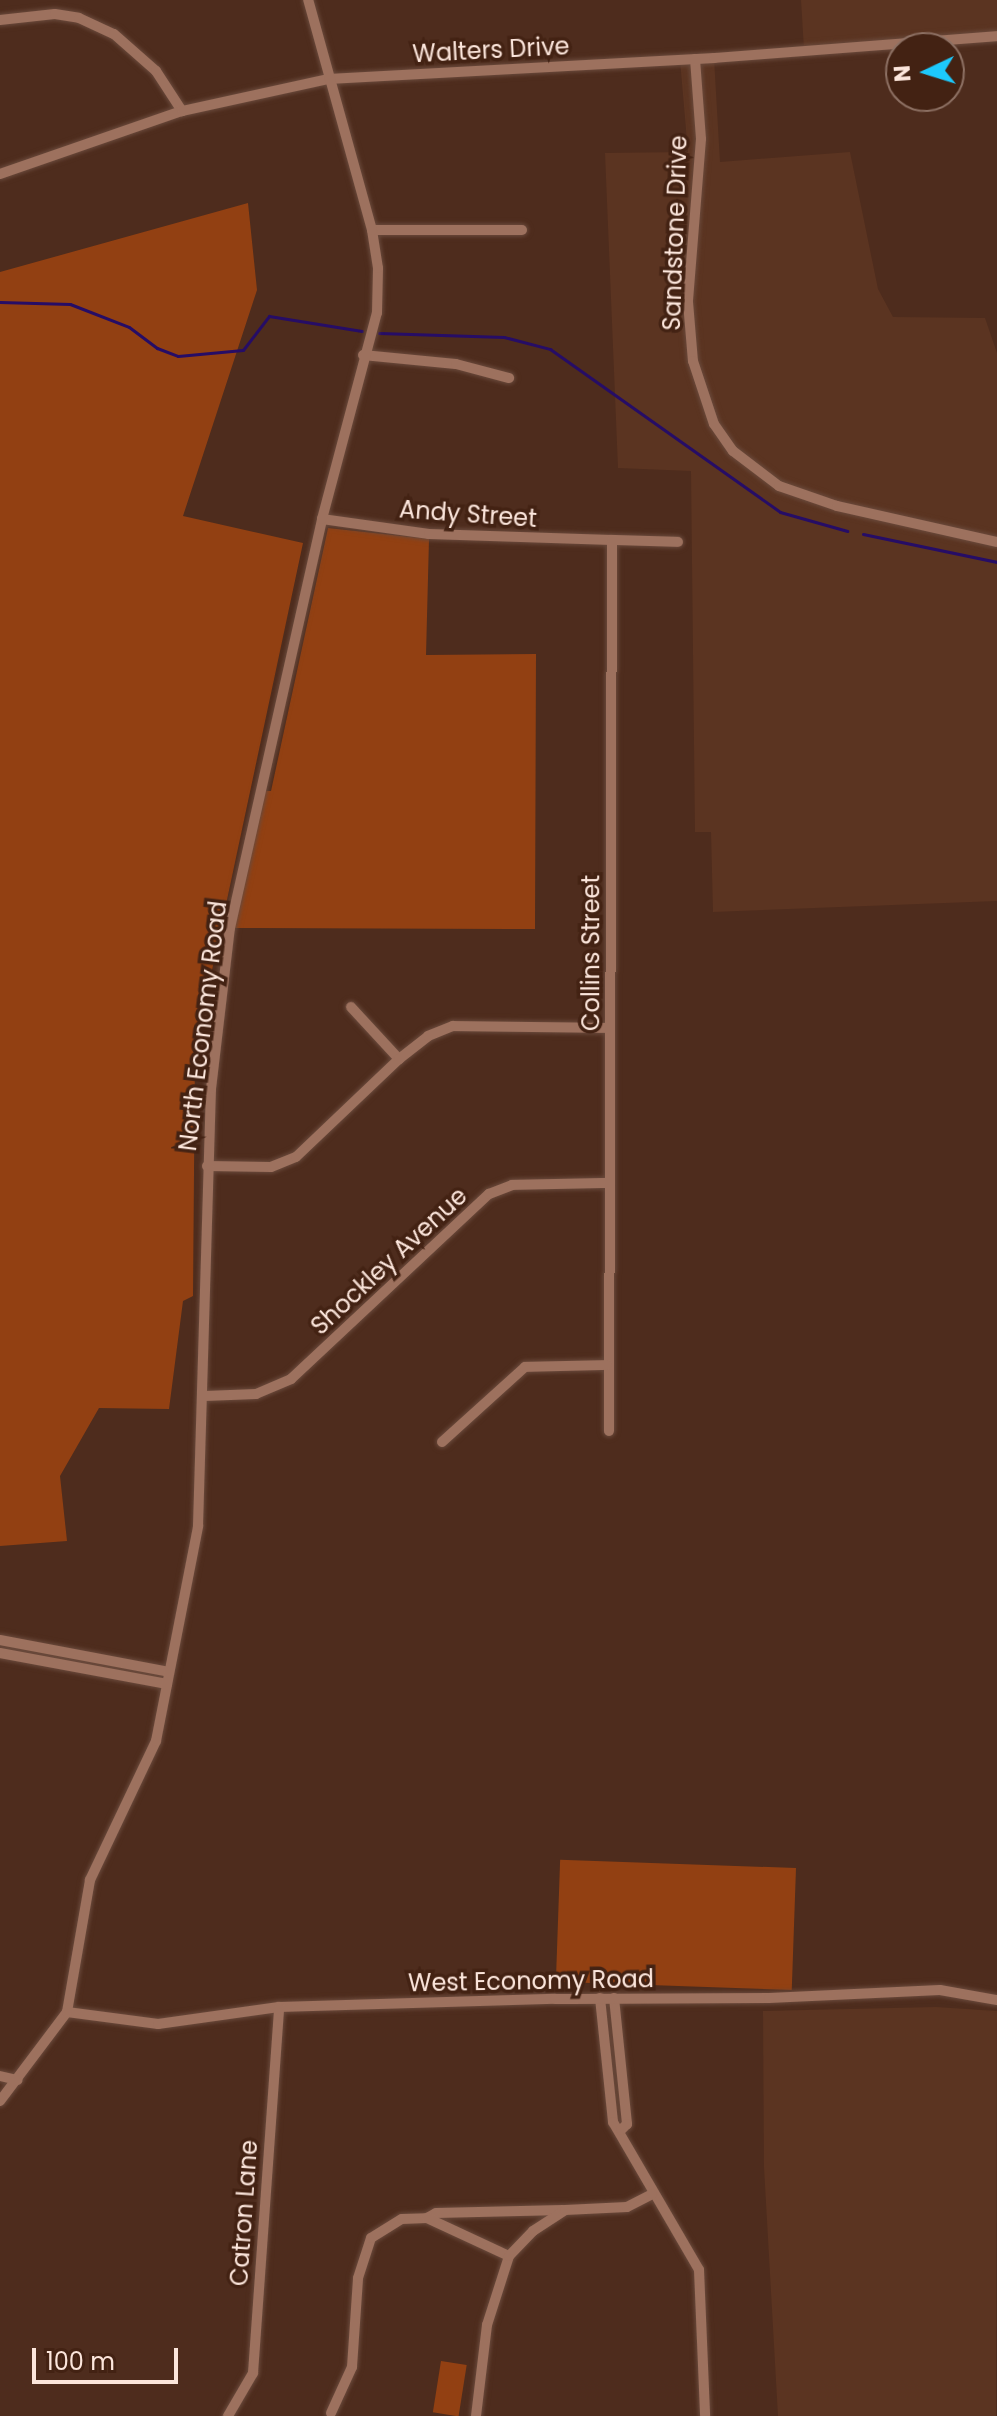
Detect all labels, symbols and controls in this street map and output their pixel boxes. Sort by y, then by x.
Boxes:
street label: Walters Drive [412,32,570,68]
north arrow [885,32,965,112]
text: N [887,64,919,83]
street label: Sandstone Drive [657,135,693,331]
street label: Andy Street [398,495,538,533]
street label: Collins Street [577,875,605,1031]
street label: North Economy Road [173,899,233,1153]
street label: Shockley Avenue [305,1181,473,1341]
street label: West Economy Road [408,1964,654,1998]
street label: Catron Lane [225,2139,263,2287]
scale bar [36,2332,182,2382]
text: 100 m [46,2345,115,2378]

